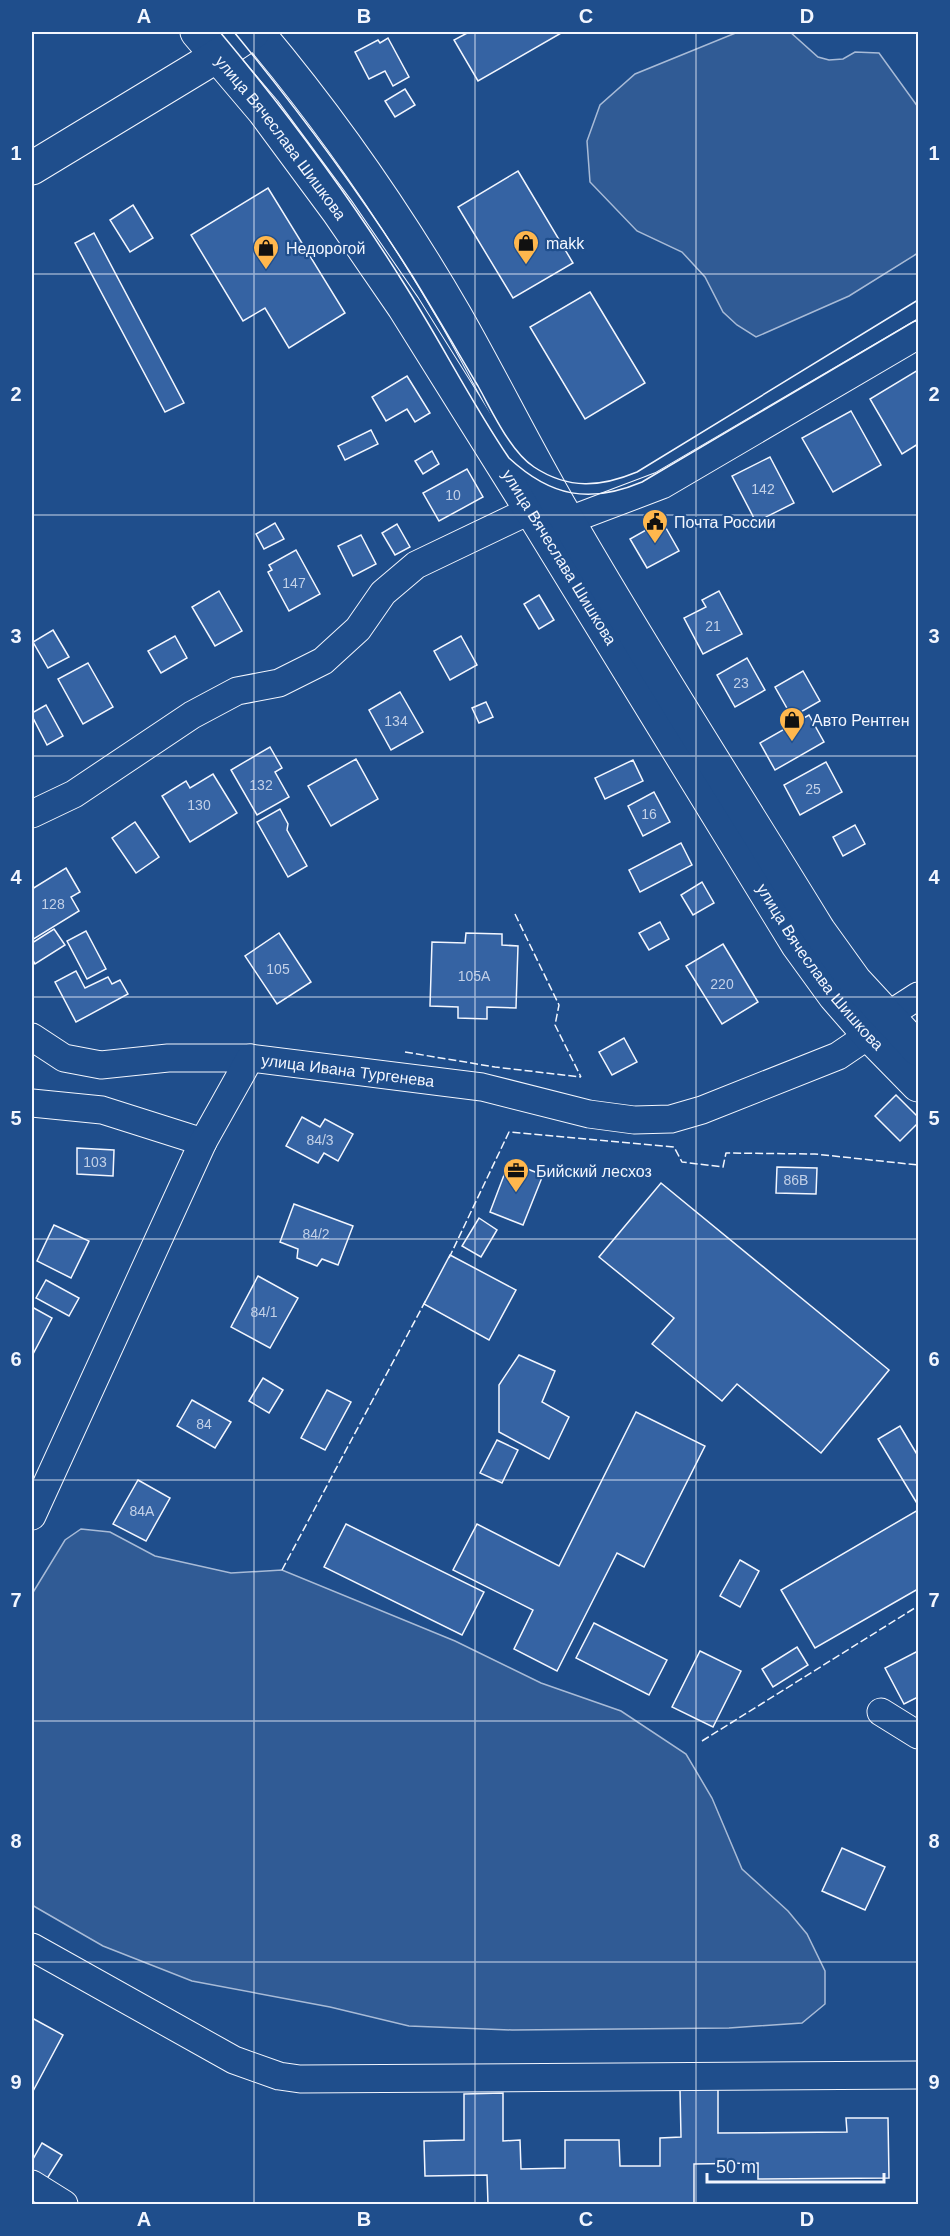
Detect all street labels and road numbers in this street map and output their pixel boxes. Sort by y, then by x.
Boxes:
street label: улица Вячеслава Шишкова [212,52,350,223]
street label: улица Вячеслава Шишкова [499,466,620,648]
street label: улица Вячеслава Шишкова [754,880,887,1053]
street label: улица Ивана Тургенева [260,1051,436,1090]

